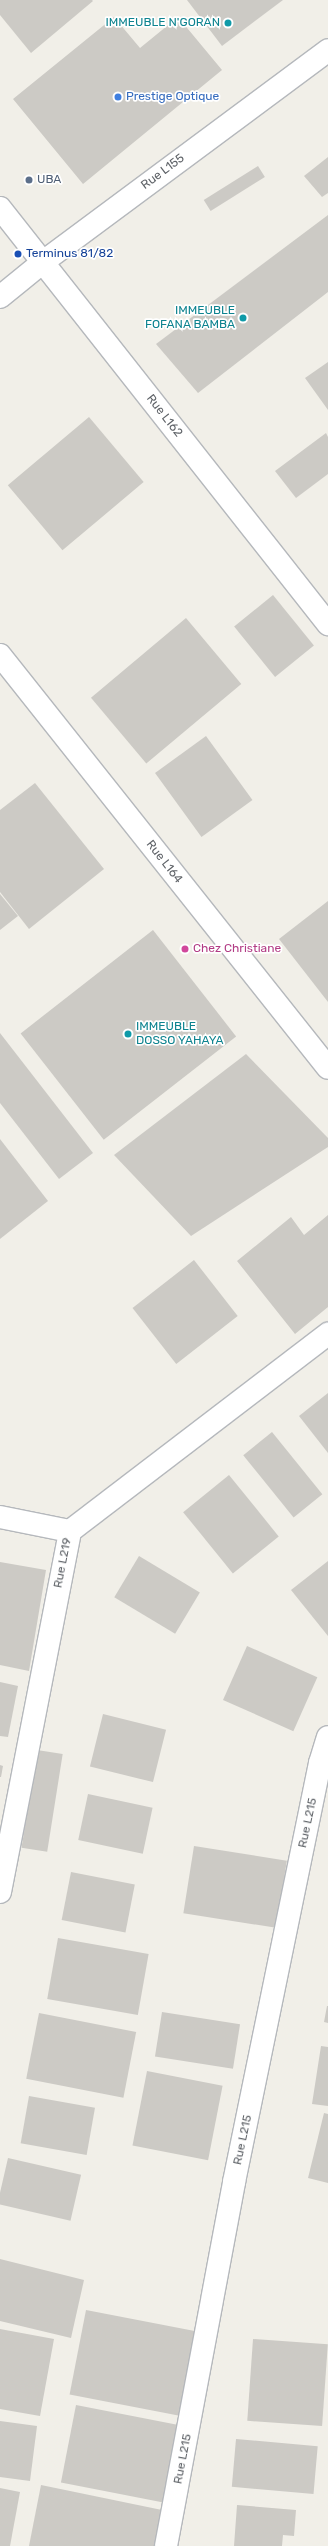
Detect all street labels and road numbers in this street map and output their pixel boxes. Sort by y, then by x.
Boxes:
street label: Rue L155 [139,151,187,193]
street label: Rue L162 [143,392,185,440]
street label: Rue L164 [143,838,185,886]
street label: Rue L219 [51,1537,75,1589]
street label: Rue L215 [296,1797,320,1849]
street label: Rue L215 [231,2114,255,2166]
street label: Rue L215 [171,2433,195,2485]

